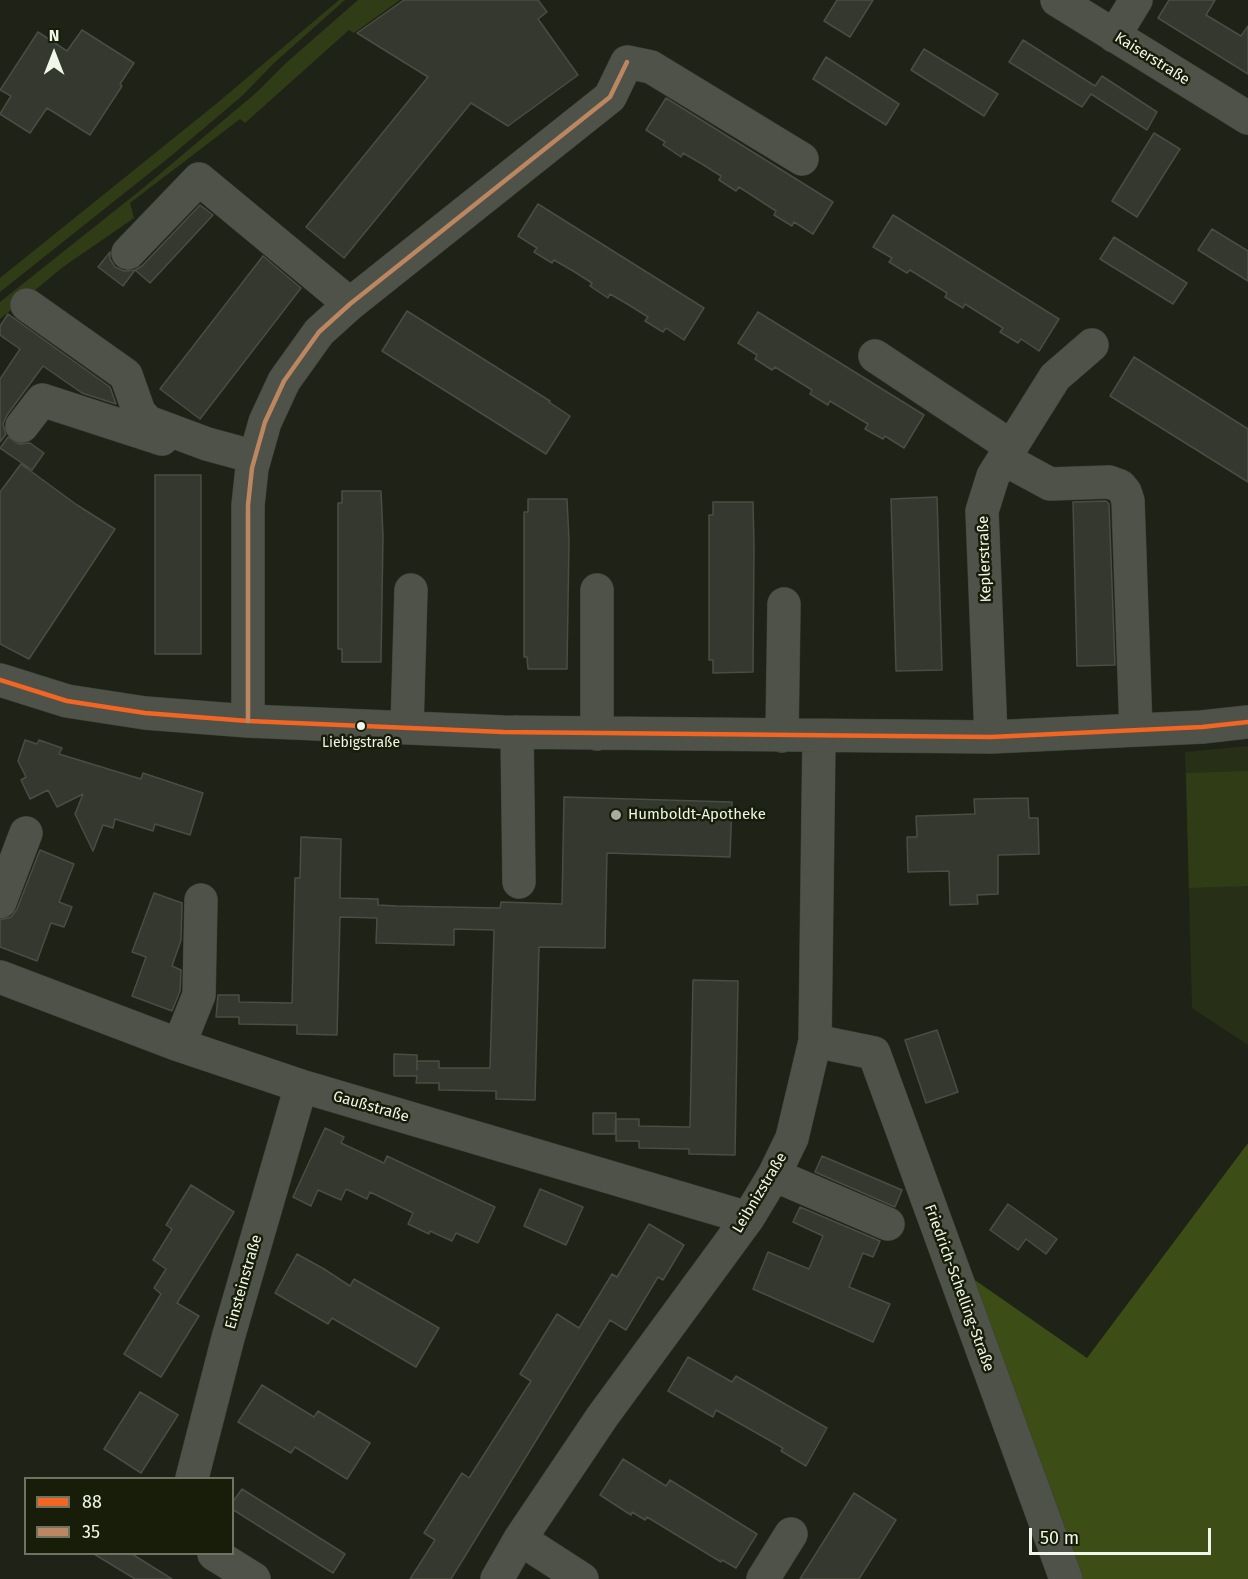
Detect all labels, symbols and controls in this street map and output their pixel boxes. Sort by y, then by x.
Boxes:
north arrow [24,24,84,84]
text: N [49,26,59,45]
street label: Kaiserstraße [1111,29,1193,89]
street label: Keplerstraße [974,515,996,603]
marker: Liebigstraße [355,720,367,732]
place label: Liebigstraße [322,735,400,751]
place label: Humboldt-Apotheke [628,806,766,824]
marker: Humboldt-Apotheke [609,808,623,822]
street label: Gaußstraße [331,1088,411,1126]
street label: Leibnizstraße [729,1149,791,1237]
street label: Friedrich-Schelling-Straße [920,1202,998,1374]
street label: Einsteinstraße [222,1233,266,1331]
legend [24,1477,234,1555]
text: 88 [82,1491,102,1513]
scale bar [1032,1516,1214,1554]
text: 35 [82,1521,100,1543]
text: 50 m [1040,1527,1079,1549]

